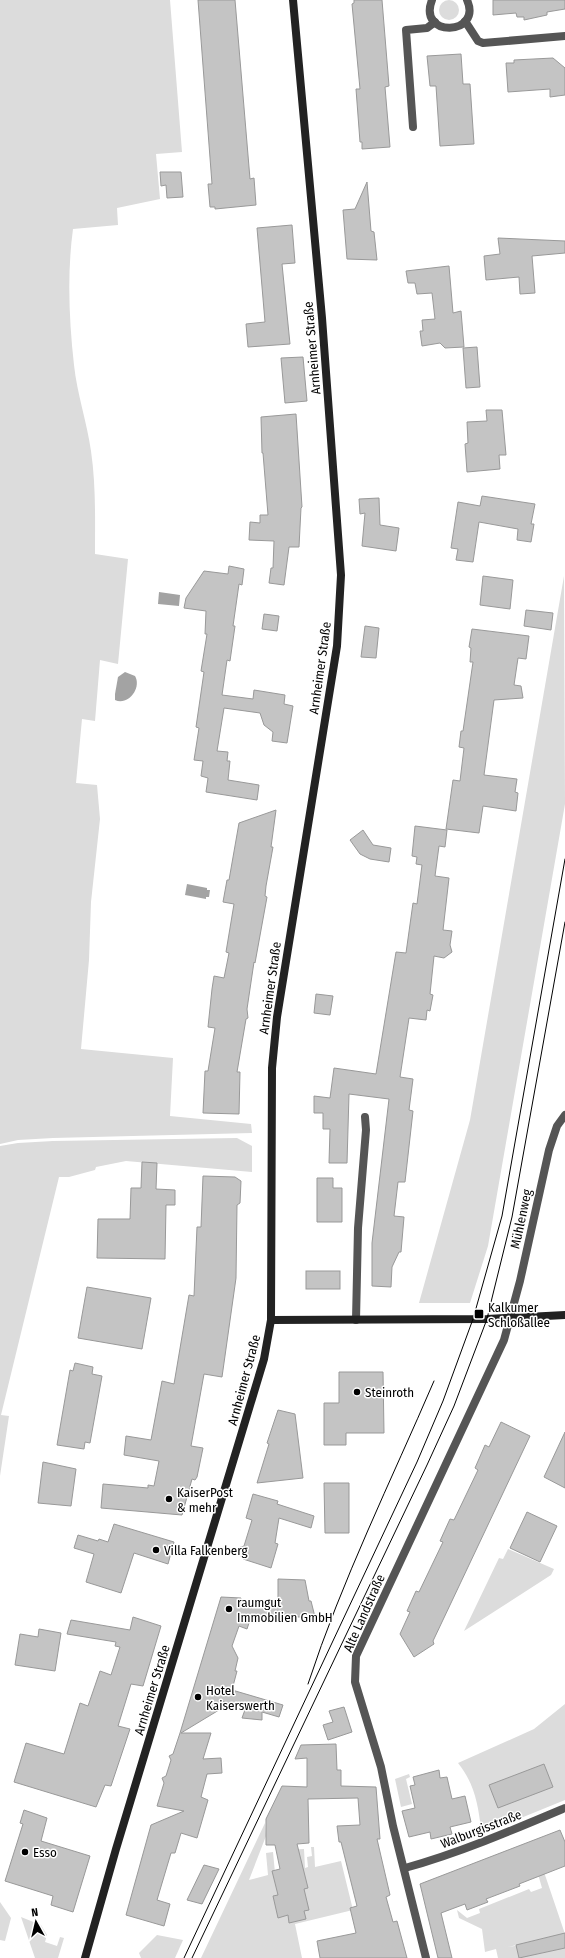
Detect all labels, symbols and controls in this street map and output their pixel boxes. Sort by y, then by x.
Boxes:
street label: Arnheimer Straße [300,301,324,395]
street label: Arnheimer Straße [306,621,334,715]
street label: Arnheimer Straße [256,941,284,1035]
street label: Mühlenweg [507,1187,535,1250]
place label: Kalkumer Schloßallee [488,1300,550,1330]
marker: Kalkumer Schloßallee [473,1308,485,1320]
street label: Arnheimer Straße [225,1333,263,1427]
place label: Steinroth [365,1385,414,1400]
marker: Steinroth [352,1387,362,1397]
place label: KaiserPost & mehr [177,1485,234,1515]
marker: KaiserPost & mehr [164,1494,174,1504]
place label: Villa Falkenberg [164,1543,249,1558]
marker: Villa Falkenberg [151,1545,161,1555]
street label: Alte Landstraße [340,1572,388,1654]
place label: raumgut Immobilien GmbH [237,1595,333,1625]
marker: raumgut Immobilien GmbH [224,1604,234,1614]
street label: Arnheimer Straße [131,1643,173,1737]
place label: Hotel Kaiserswerth [206,1683,275,1713]
marker: Hotel Kaiserswerth [193,1692,203,1702]
street label: Walburgisstraße [438,1807,524,1851]
place label: Esso [33,1845,57,1860]
marker: Esso [20,1847,30,1857]
north arrow [16,1902,56,1942]
text: N [31,1906,39,1919]

